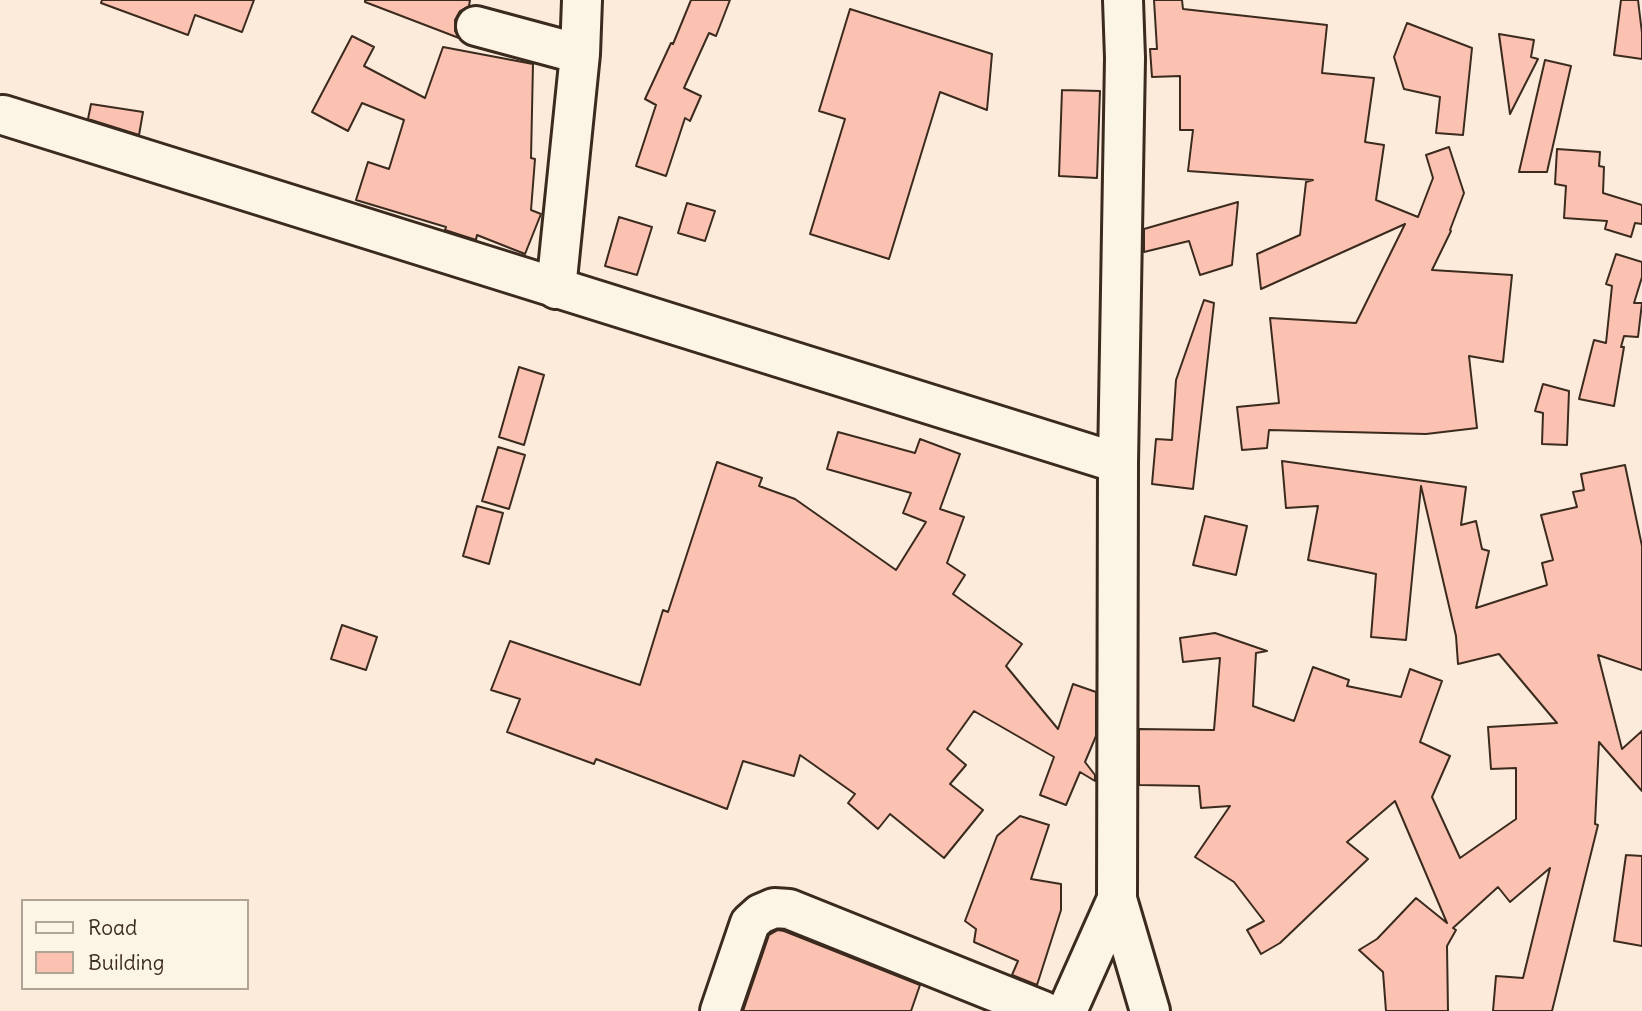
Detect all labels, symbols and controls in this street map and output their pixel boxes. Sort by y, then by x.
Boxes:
legend [21,899,248,990]
text: Road [88,914,137,941]
text: Building [88,949,164,976]

